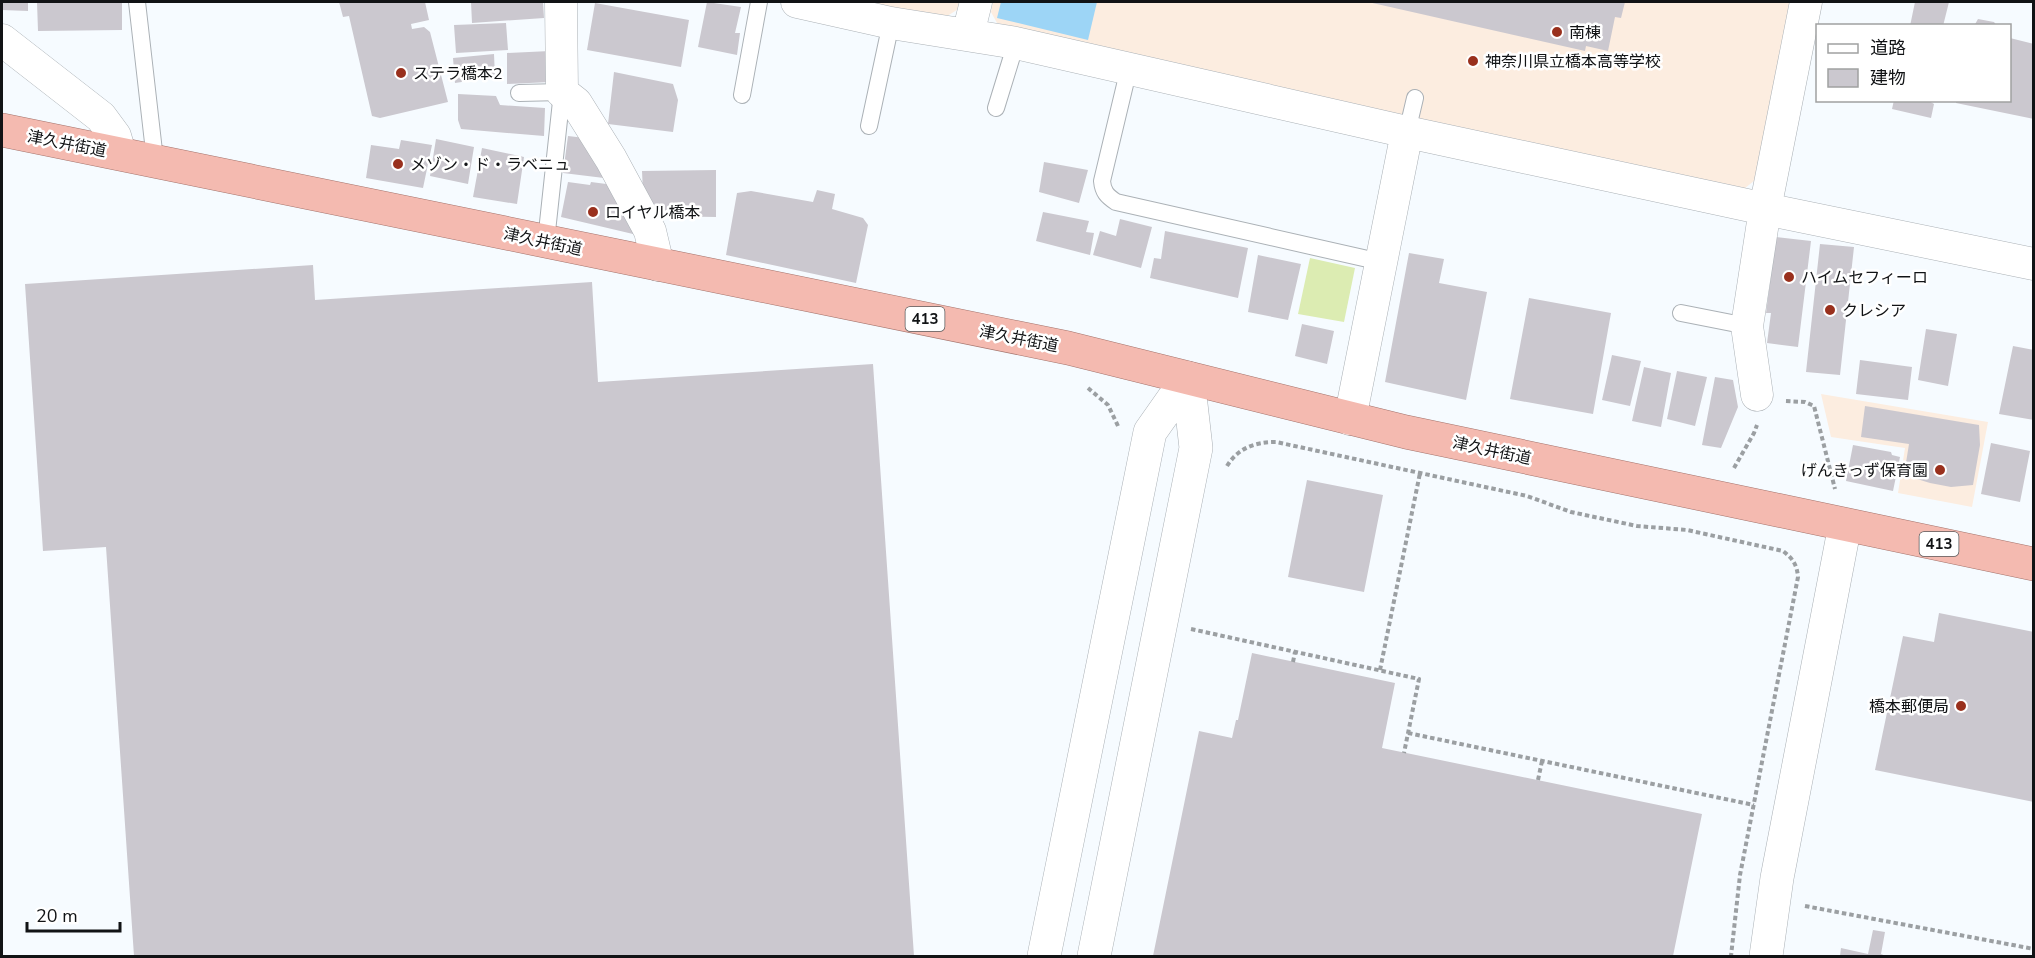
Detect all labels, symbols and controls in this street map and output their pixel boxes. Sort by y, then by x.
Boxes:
place label: 南棟 [1569,22,1601,44]
legend [1816,24,2011,102]
marker: 南棟 [1550,25,1564,39]
text: 道路 [1870,36,1906,60]
place label: 神奈川県立橋本高等学校 [1485,51,1661,73]
marker: 神奈川県立橋本高等学校 [1466,54,1480,68]
place label: ステラ橋本2 [413,63,503,85]
marker: ステラ橋本2 [394,66,408,80]
text: 建物 [1870,66,1906,90]
street label: 津久井街道 [25,126,108,162]
place label: メゾン・ド・ラベニュ [410,154,570,176]
marker: メゾン・ド・ラベニュ [391,157,405,171]
place label: ロイヤル橋本 [605,202,701,224]
marker: ロイヤル橋本 [586,205,600,219]
street label: 津久井街道 [501,223,584,261]
place label: ハイムセフィーロ [1801,267,1928,289]
marker: ハイムセフィーロ [1782,270,1796,284]
place label: クレシア [1842,300,1906,322]
marker: クレシア [1823,303,1837,317]
road number: 413 [906,307,944,331]
street label: 津久井街道 [977,321,1060,357]
street label: 津久井街道 [1450,432,1533,470]
place label: げんきっず保育園 [1801,460,1928,482]
marker: げんきっず保育園 [1933,463,1947,477]
road number: 413 [1920,532,1958,556]
place label: 橋本郵便局 [1869,696,1949,718]
marker: 橋本郵便局 [1954,699,1968,713]
scale bar [27,895,120,933]
text: 20 m [36,904,78,928]

